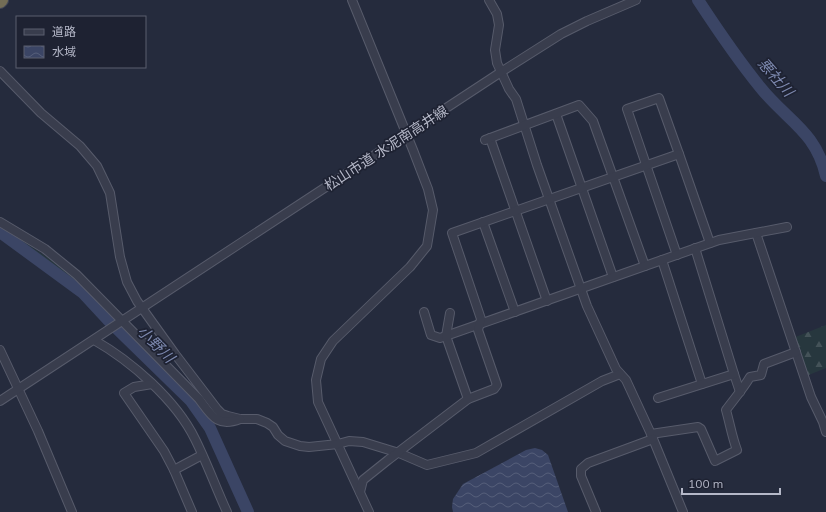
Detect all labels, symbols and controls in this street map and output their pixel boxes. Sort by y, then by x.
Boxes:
legend [16,16,146,68]
text: 道路 [52,24,76,39]
text: 水域 [52,44,76,59]
water label: 悪社川 [754,54,799,102]
street label: 松山市道 水泥南高井線 [321,101,451,195]
water label: 小野川 [133,321,180,368]
scale bar [682,470,780,496]
text: 100 m [688,476,723,491]

